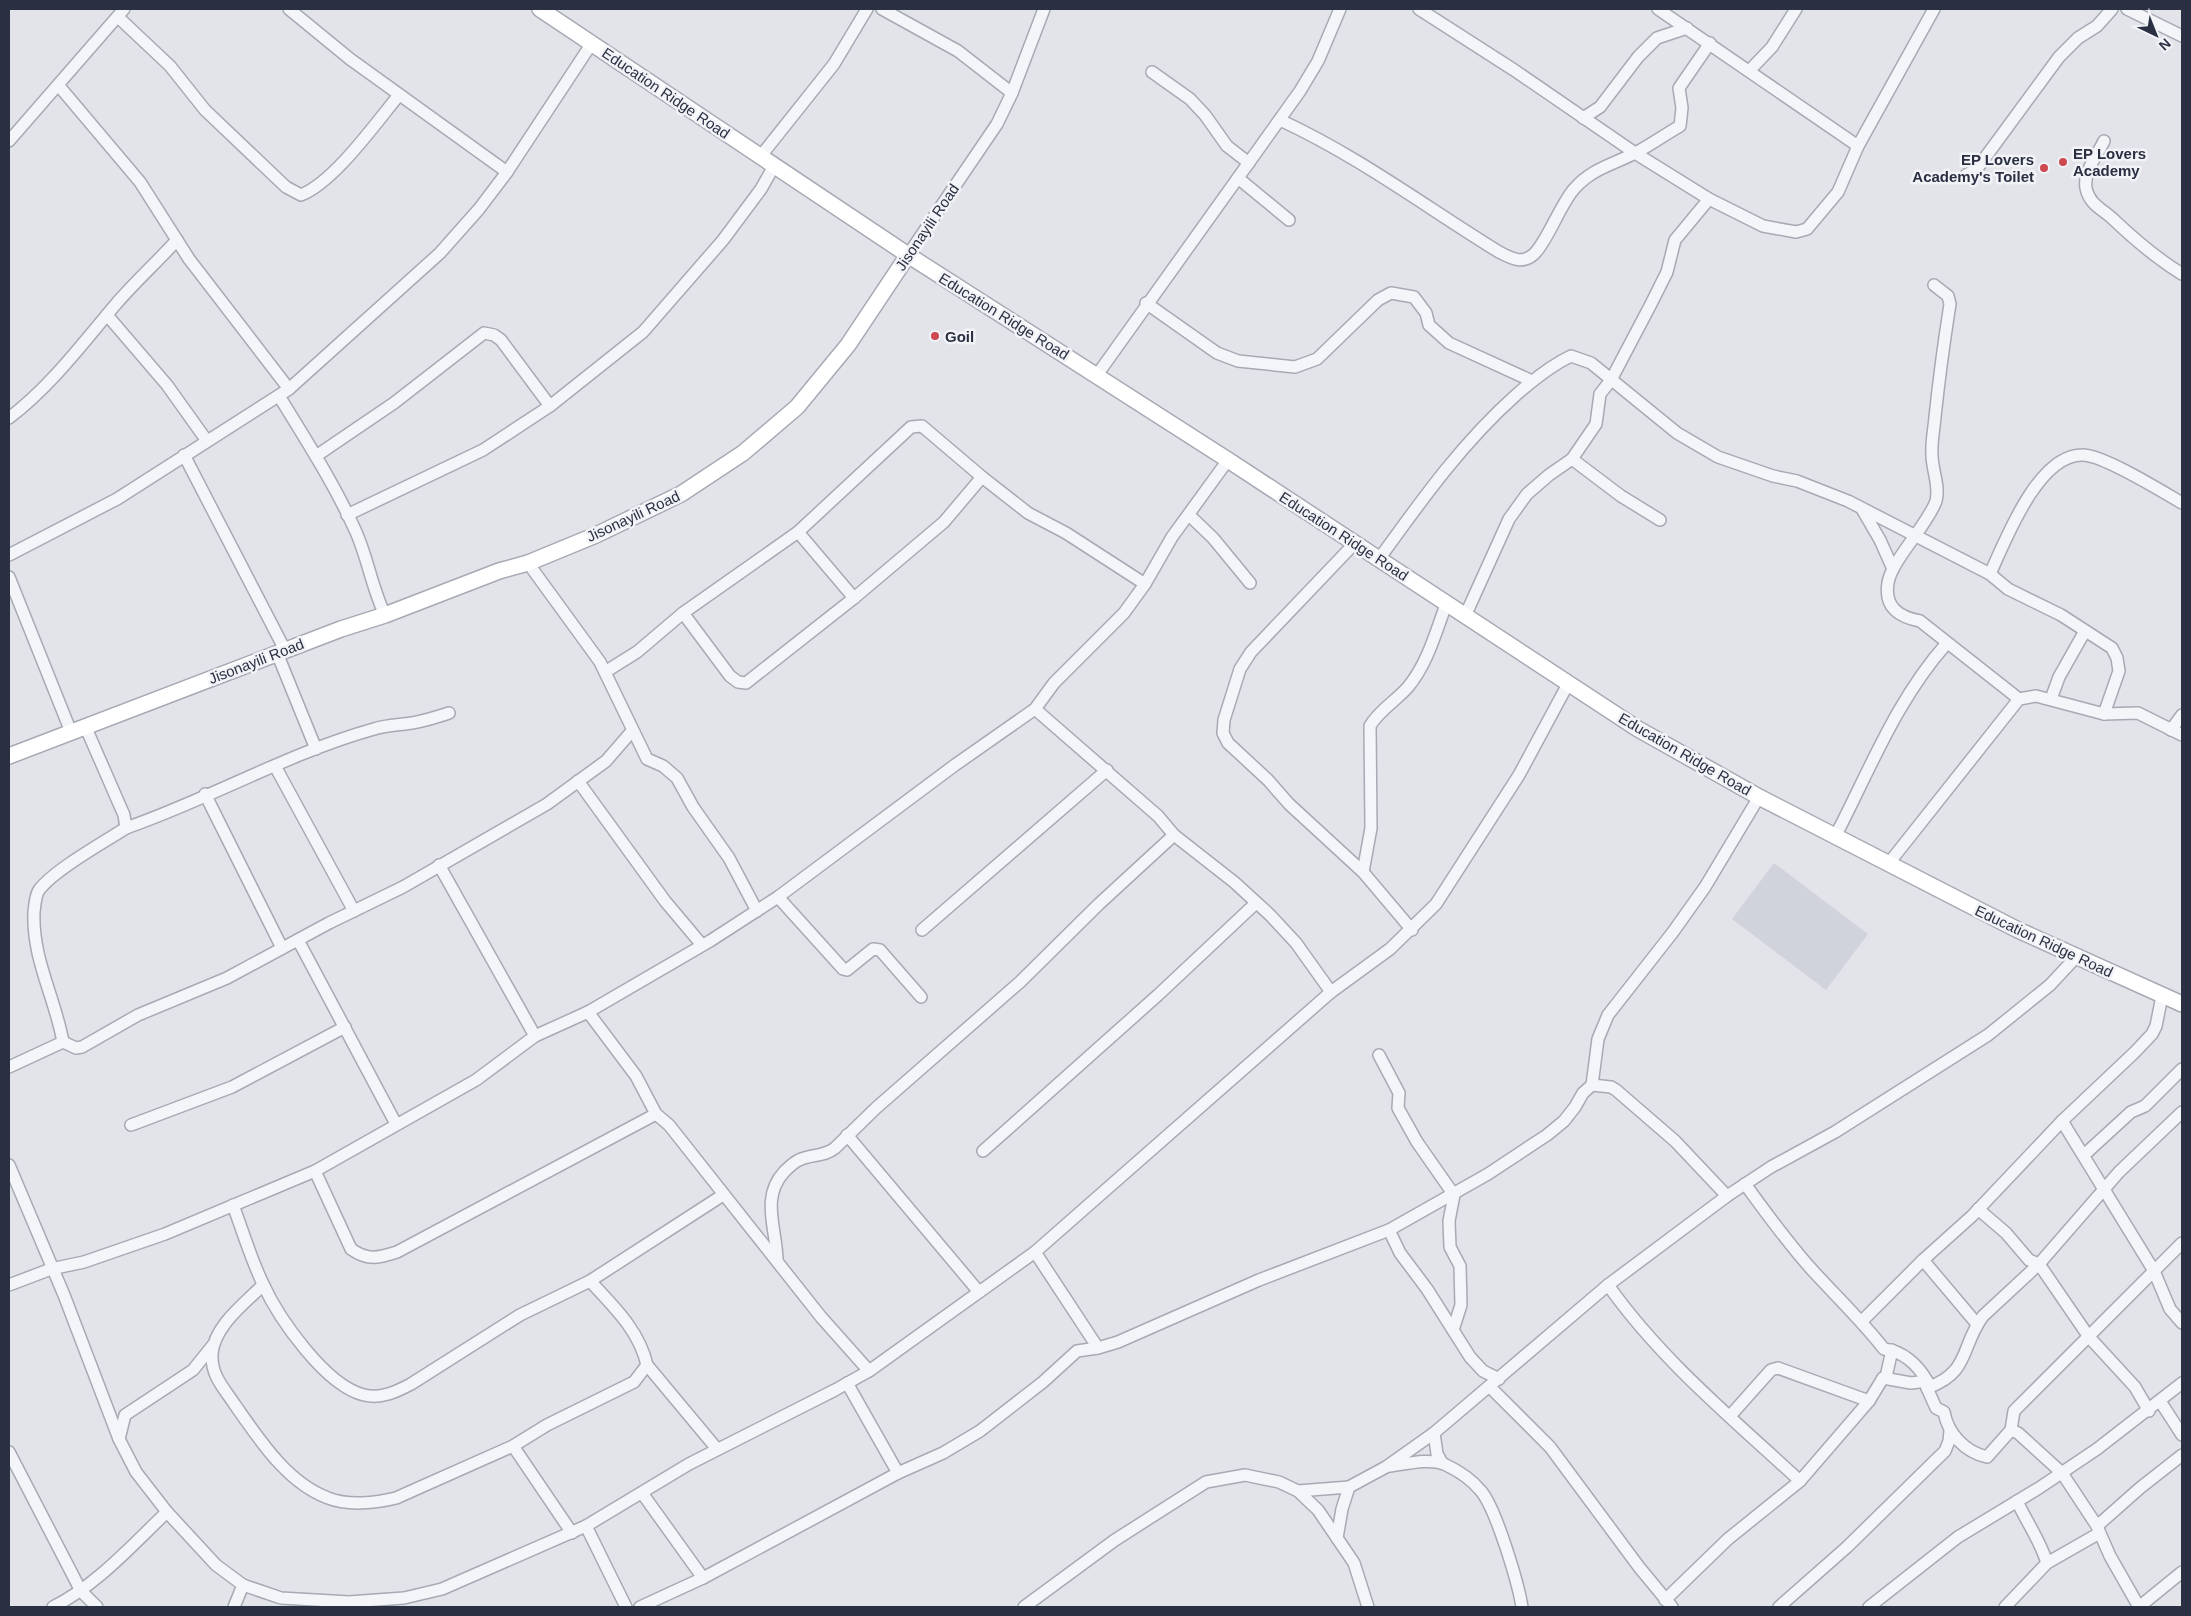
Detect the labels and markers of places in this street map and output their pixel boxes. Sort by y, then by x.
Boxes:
place label: EP Lovers Academy [2073,145,2146,179]
place label: EP Lovers Academy's Toilet [1912,151,2034,185]
marker: EP Lovers Academy [2057,156,2069,168]
marker: EP Lovers Academy's Toilet [2038,162,2050,174]
place label: Goil [945,328,974,345]
marker: Goil [929,330,941,342]

